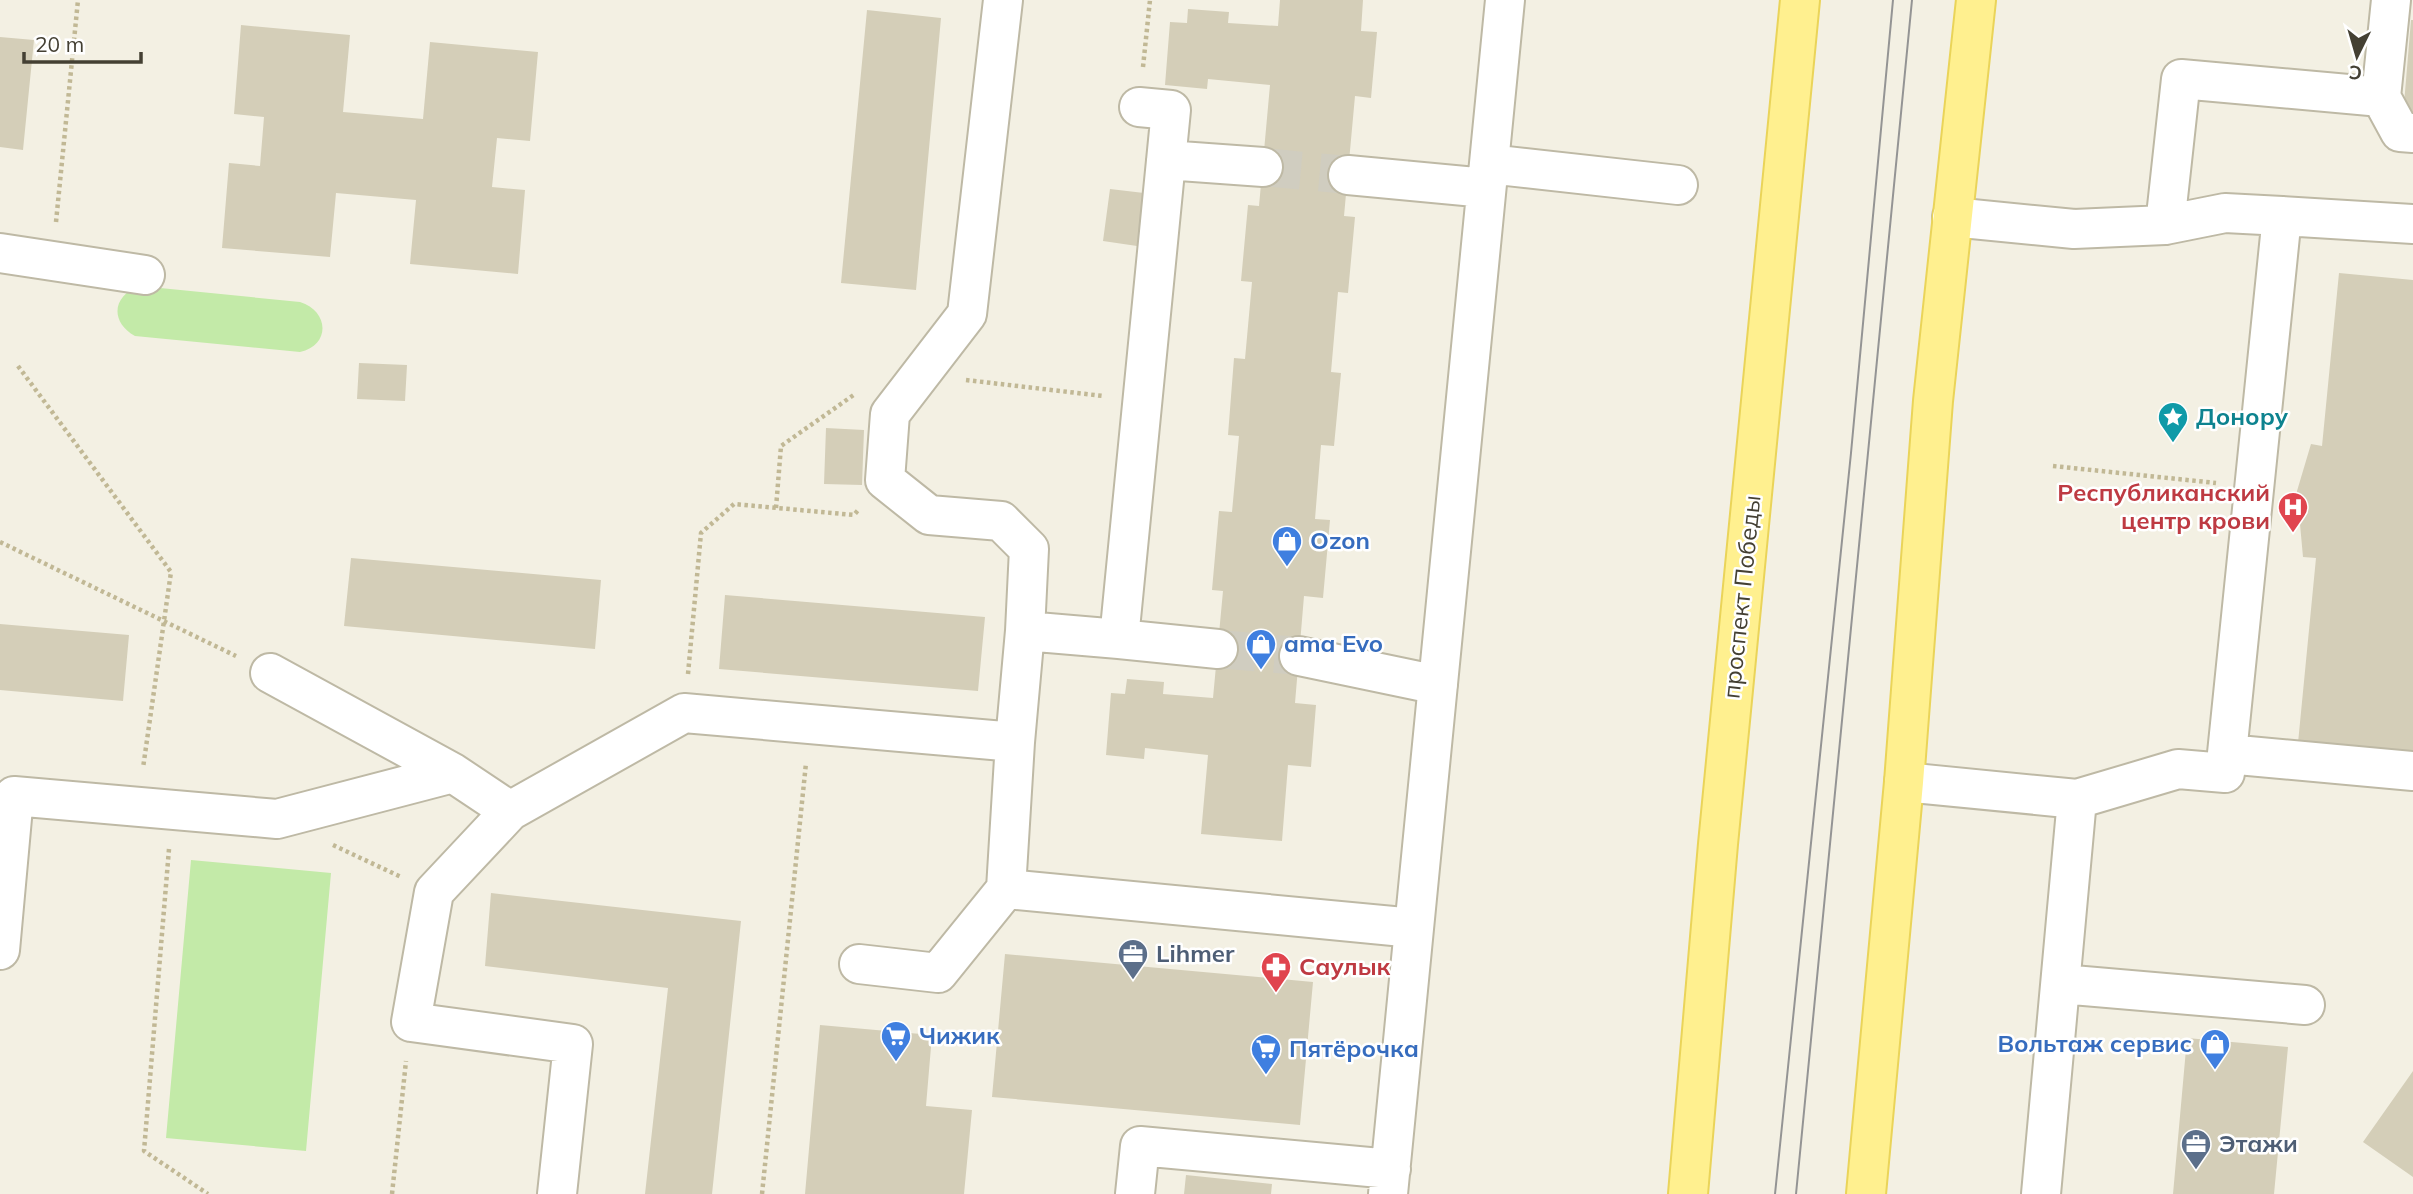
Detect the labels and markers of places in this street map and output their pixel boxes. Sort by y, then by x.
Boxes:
place icon: Донору [2156,400,2190,444]
place label: Донору [2196,401,2289,431]
place label: Республиканский центр крови [2057,477,2270,535]
hospital icon: Республиканский центр крови [2276,490,2310,534]
shop icon: Ozon [1270,524,1304,568]
place label: Ozon [1310,525,1370,555]
shop icon: ama Evo [1244,627,1278,671]
place label: ama Evo [1284,628,1383,658]
office icon: Lihmer [1116,937,1150,981]
place label: Lihmer [1156,938,1235,968]
pharmacy icon: Саулык [1259,950,1293,994]
place label: Саулык [1299,951,1391,981]
supermarket icon: Чижик [879,1019,913,1063]
place label: Чижик [919,1020,1000,1050]
shop icon: Вольтаж сервис [2198,1027,2232,1071]
place label: Вольтаж сервис [1998,1028,2192,1058]
supermarket icon: Пятёрочка [1249,1032,1283,1076]
place label: Пятёрочка [1289,1033,1419,1063]
office icon: Этажи [2179,1127,2213,1171]
place label: Этажи [2219,1128,2298,1158]

